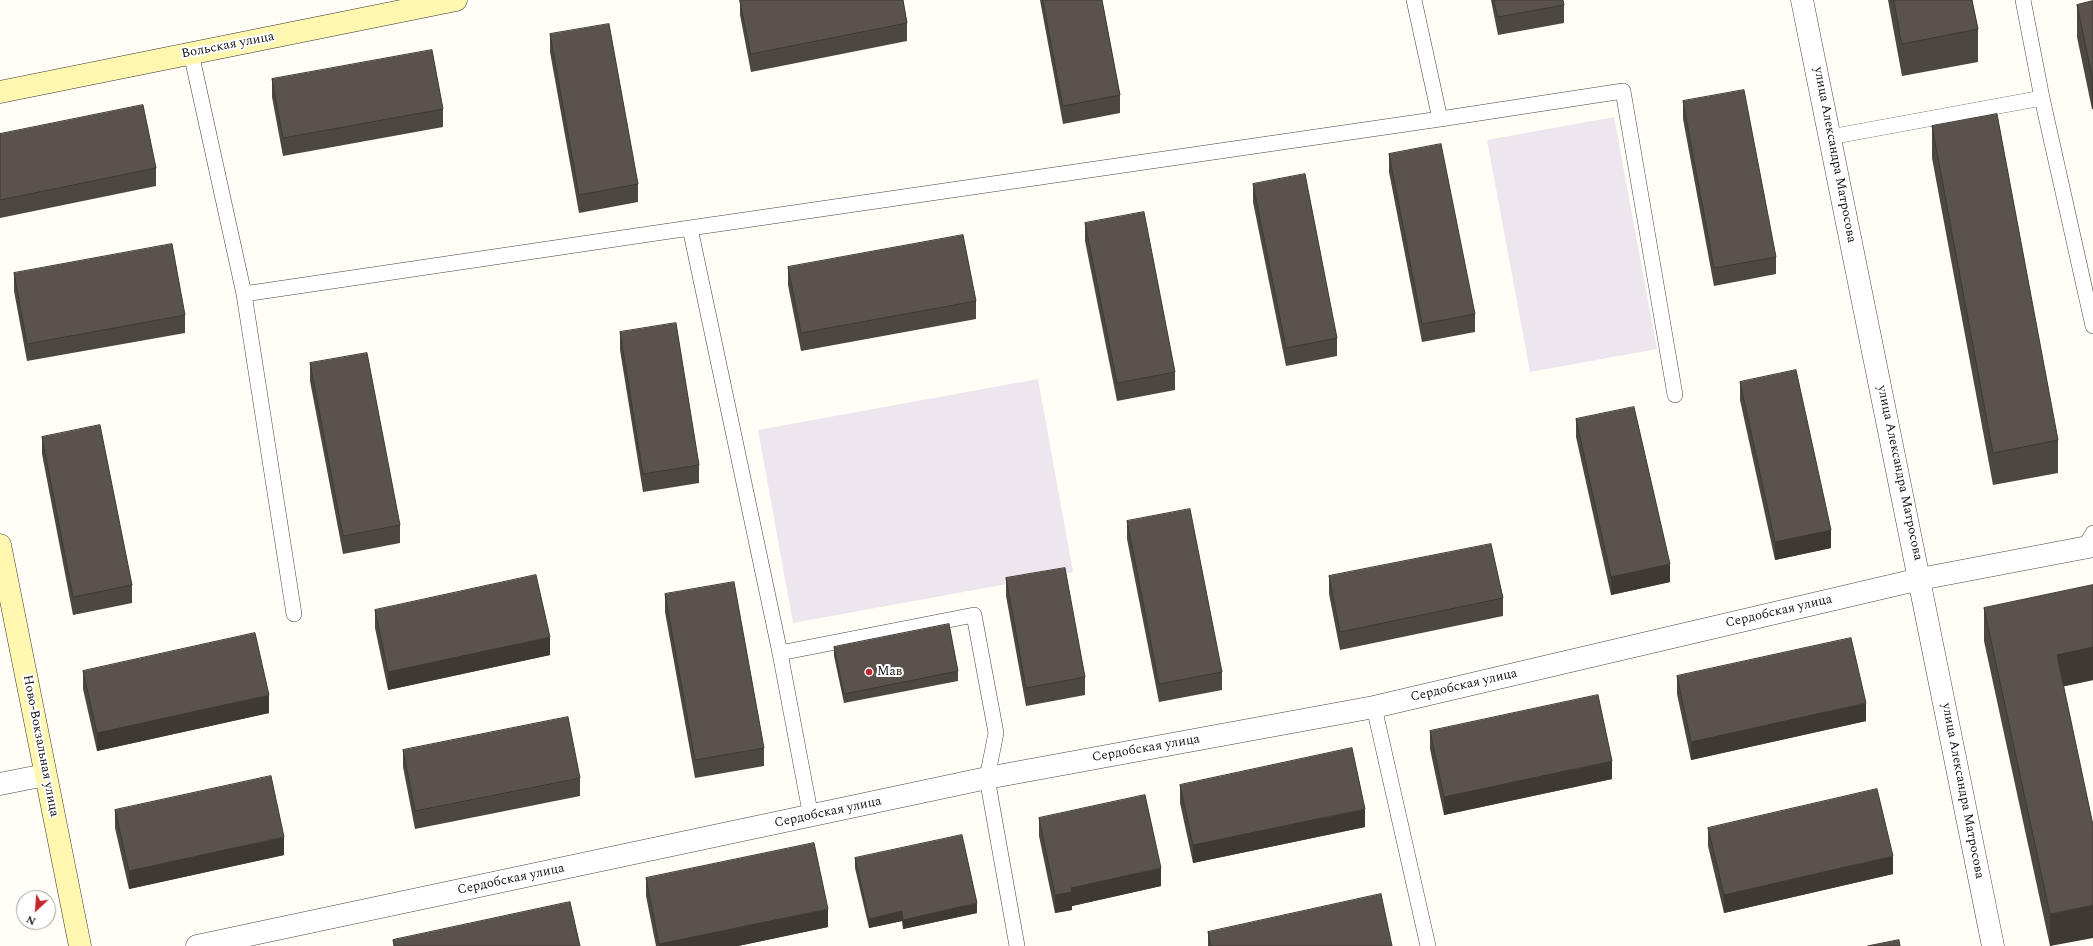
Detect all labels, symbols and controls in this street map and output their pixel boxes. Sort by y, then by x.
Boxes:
street label: Вольская улица [180,29,276,63]
street label: улица Александра Матросова [1809,66,1859,244]
street label: улица Александра Матросова [1873,384,1925,562]
street label: Сердобская улица [1724,592,1834,632]
place label: Мав [877,664,902,680]
street label: Сердобская улица [1409,666,1519,706]
marker: Мав [864,667,874,677]
street label: Ново-Вокзальная улица [19,674,61,818]
street label: улица Александра Матросова [1937,702,1987,880]
street label: Сердобская улица [1091,732,1201,766]
street label: Сердобская улица [773,794,883,832]
street label: Сердобская улица [456,861,566,899]
north arrow [16,890,56,930]
text: N [23,911,39,930]

